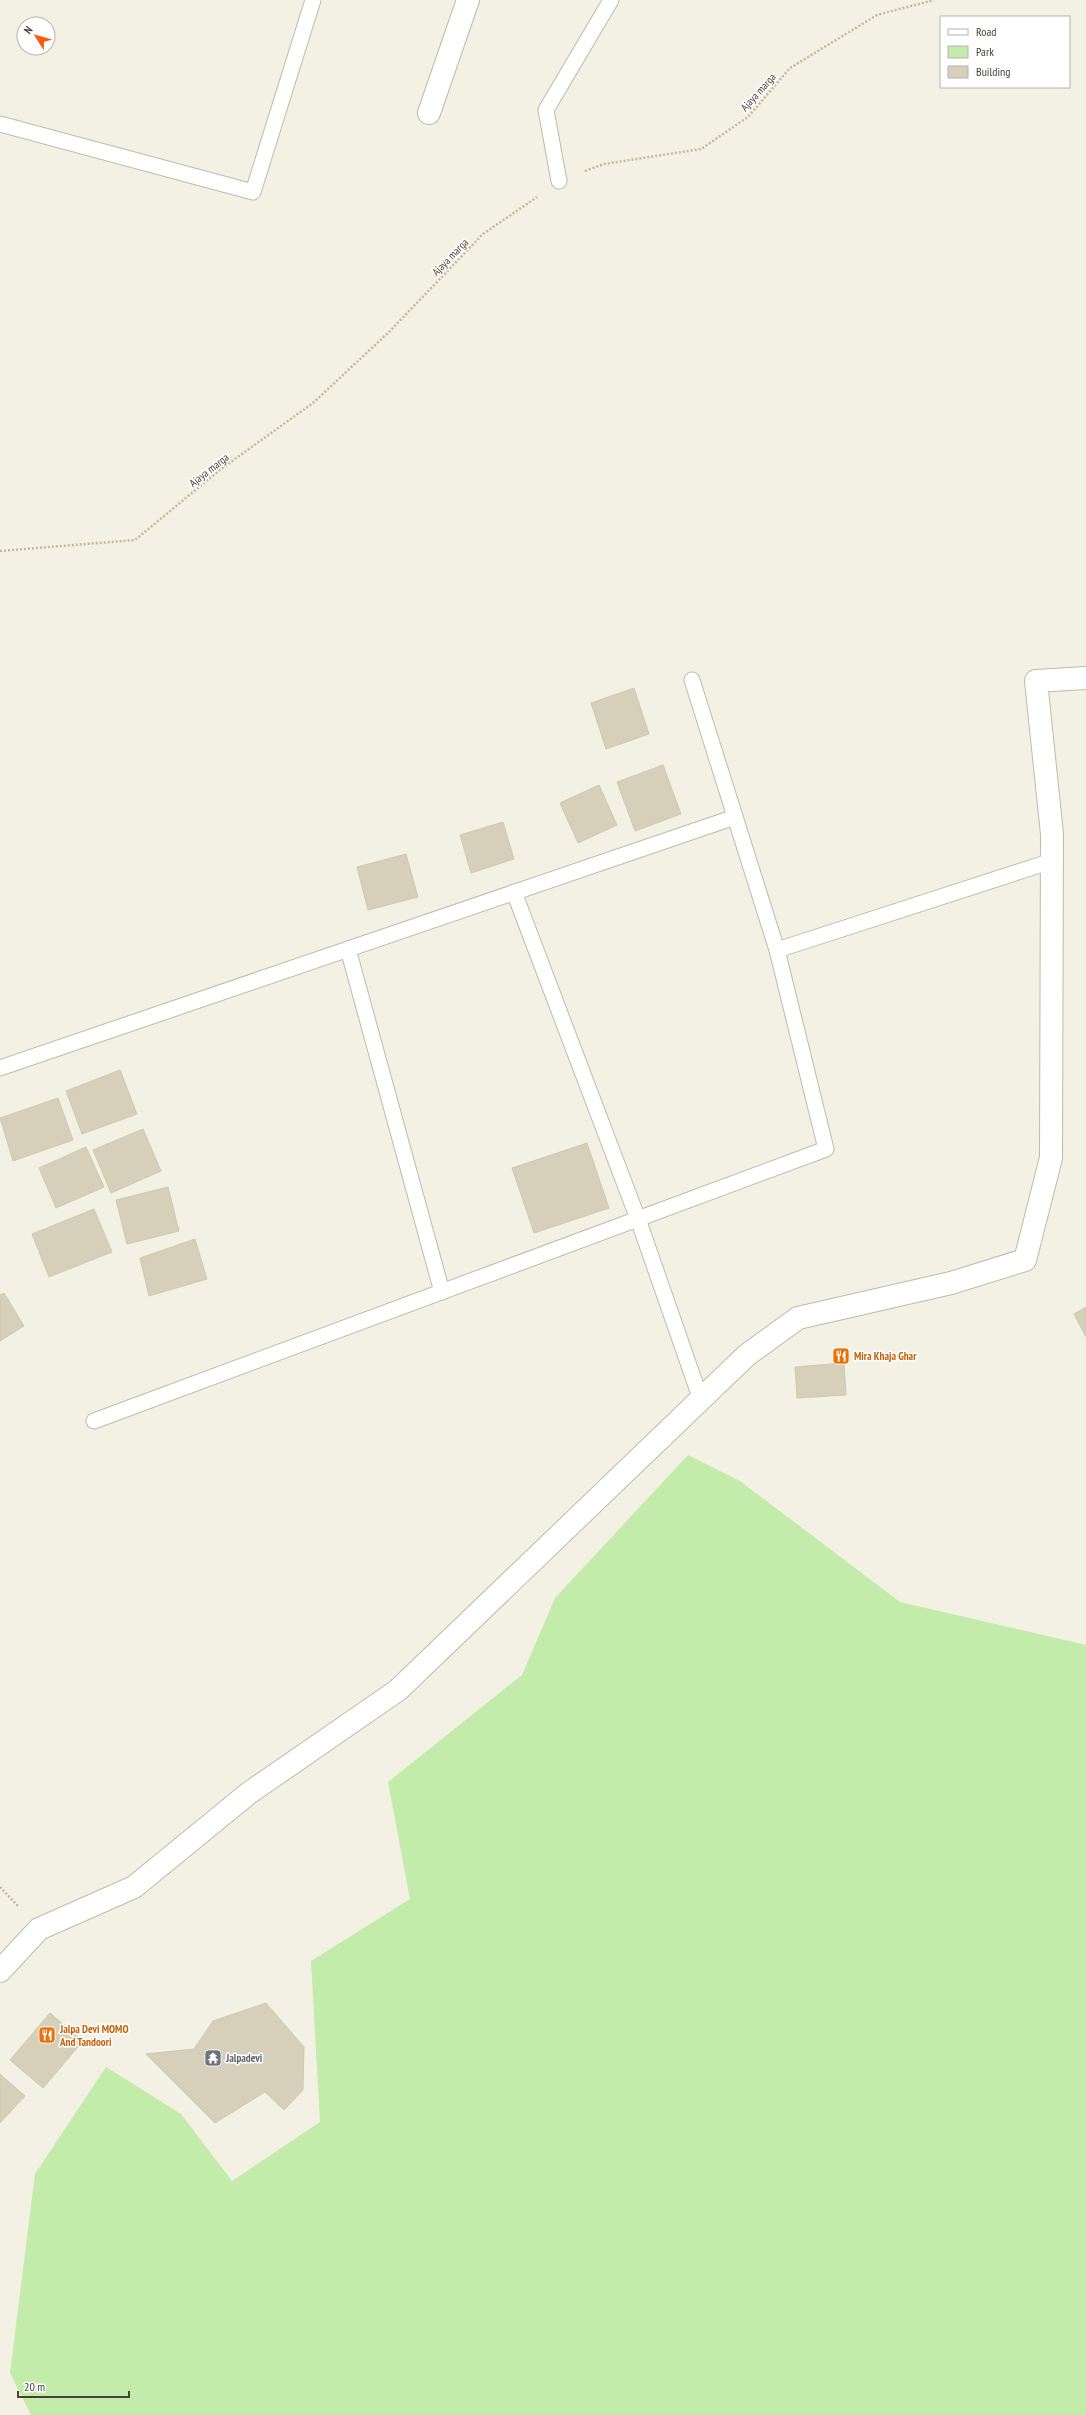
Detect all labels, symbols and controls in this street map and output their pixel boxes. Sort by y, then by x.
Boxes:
north arrow [16,16,56,56]
legend [940,16,1070,88]
text: N [21,23,35,37]
text: Road [976,24,996,39]
text: Park [976,44,994,59]
text: Building [976,64,1011,79]
street label: Ajaya marga [737,70,779,114]
street label: Ajaya marga [429,235,471,279]
street label: Ajaya marga [186,450,232,490]
restaurant icon: Mira Khaja Ghar [831,1346,851,1366]
place label: Mira Khaja Ghar [854,1349,917,1363]
place label: Jalpa Devi MOMO And Tandoori [59,2022,129,2049]
restaurant icon: Jalpa Devi MOMO And Tandoori [37,2025,57,2045]
temple icon: Jalpadevi [203,2048,223,2068]
place label: Jalpadevi [225,2051,263,2065]
scale bar [18,2373,129,2399]
text: 20 m [24,2379,45,2394]

